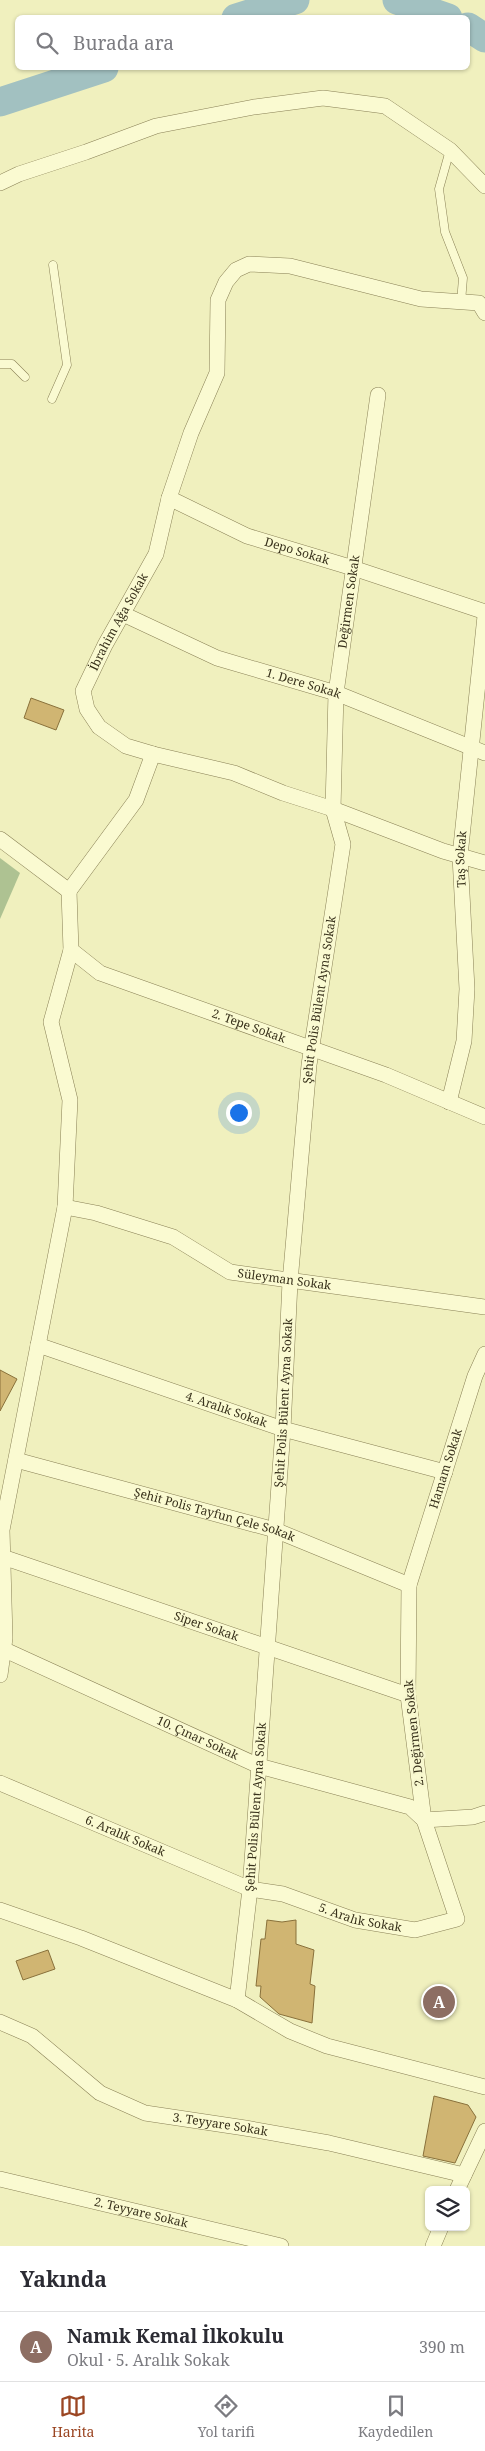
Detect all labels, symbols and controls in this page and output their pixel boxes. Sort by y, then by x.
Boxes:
search box [15,15,470,70]
icon: search [33,29,61,57]
text: Burada ara [73,30,174,56]
street label: Depo Sokak [263,533,333,569]
street label: Değirmen Sokak [333,553,363,650]
street label: İbrahim Ağa Sokak [85,569,152,673]
street label: 1. Dere Sokak [264,664,345,703]
street label: Taş Sokak [451,829,471,888]
street label: Şehit Polis Bülent Ayna Sokak [298,914,340,1084]
street label: 2. Tepe Sokak [210,1005,289,1047]
your location [226,1100,252,1126]
street label: Süleyman Sokak [237,1264,333,1294]
street label: Şehit Polis Bülent Ayna Sokak [270,1317,296,1488]
street label: 4. Aralık Sokak [183,1387,271,1431]
street label: Hamam Sokak [425,1425,466,1511]
street label: Şehit Polis Tayfun Çele Sokak [132,1483,299,1546]
street label: Siper Sokak [172,1607,242,1645]
street label: 2. Değirmen Sokak [399,1678,428,1787]
street label: 10. Çınar Sokak [154,1711,242,1764]
street label: Şehit Polis Bülent Ayna Sokak [241,1721,270,1892]
street label: 6. Aralık Sokak [83,1811,169,1861]
street label: 5. Aralık Sokak [316,1899,404,1936]
pin: A [423,1983,455,2021]
street label: 3. Teyyare Sokak [172,2108,270,2140]
map controls [425,2186,470,2231]
button: layers [425,2186,470,2231]
street label: 2. Teyyare Sokak [93,2193,191,2232]
text: Yakında [20,2265,107,2293]
text: Namık Kemal İlkokulu [67,2323,284,2349]
text: A [30,2336,42,2358]
text: 390 m [419,2336,465,2358]
text: Okul · 5. Aralık Sokak [67,2349,230,2371]
tab: Harita [52,2392,95,2441]
tab: Yol tarifi [198,2392,255,2441]
tab: Kaydedilen [358,2392,433,2441]

